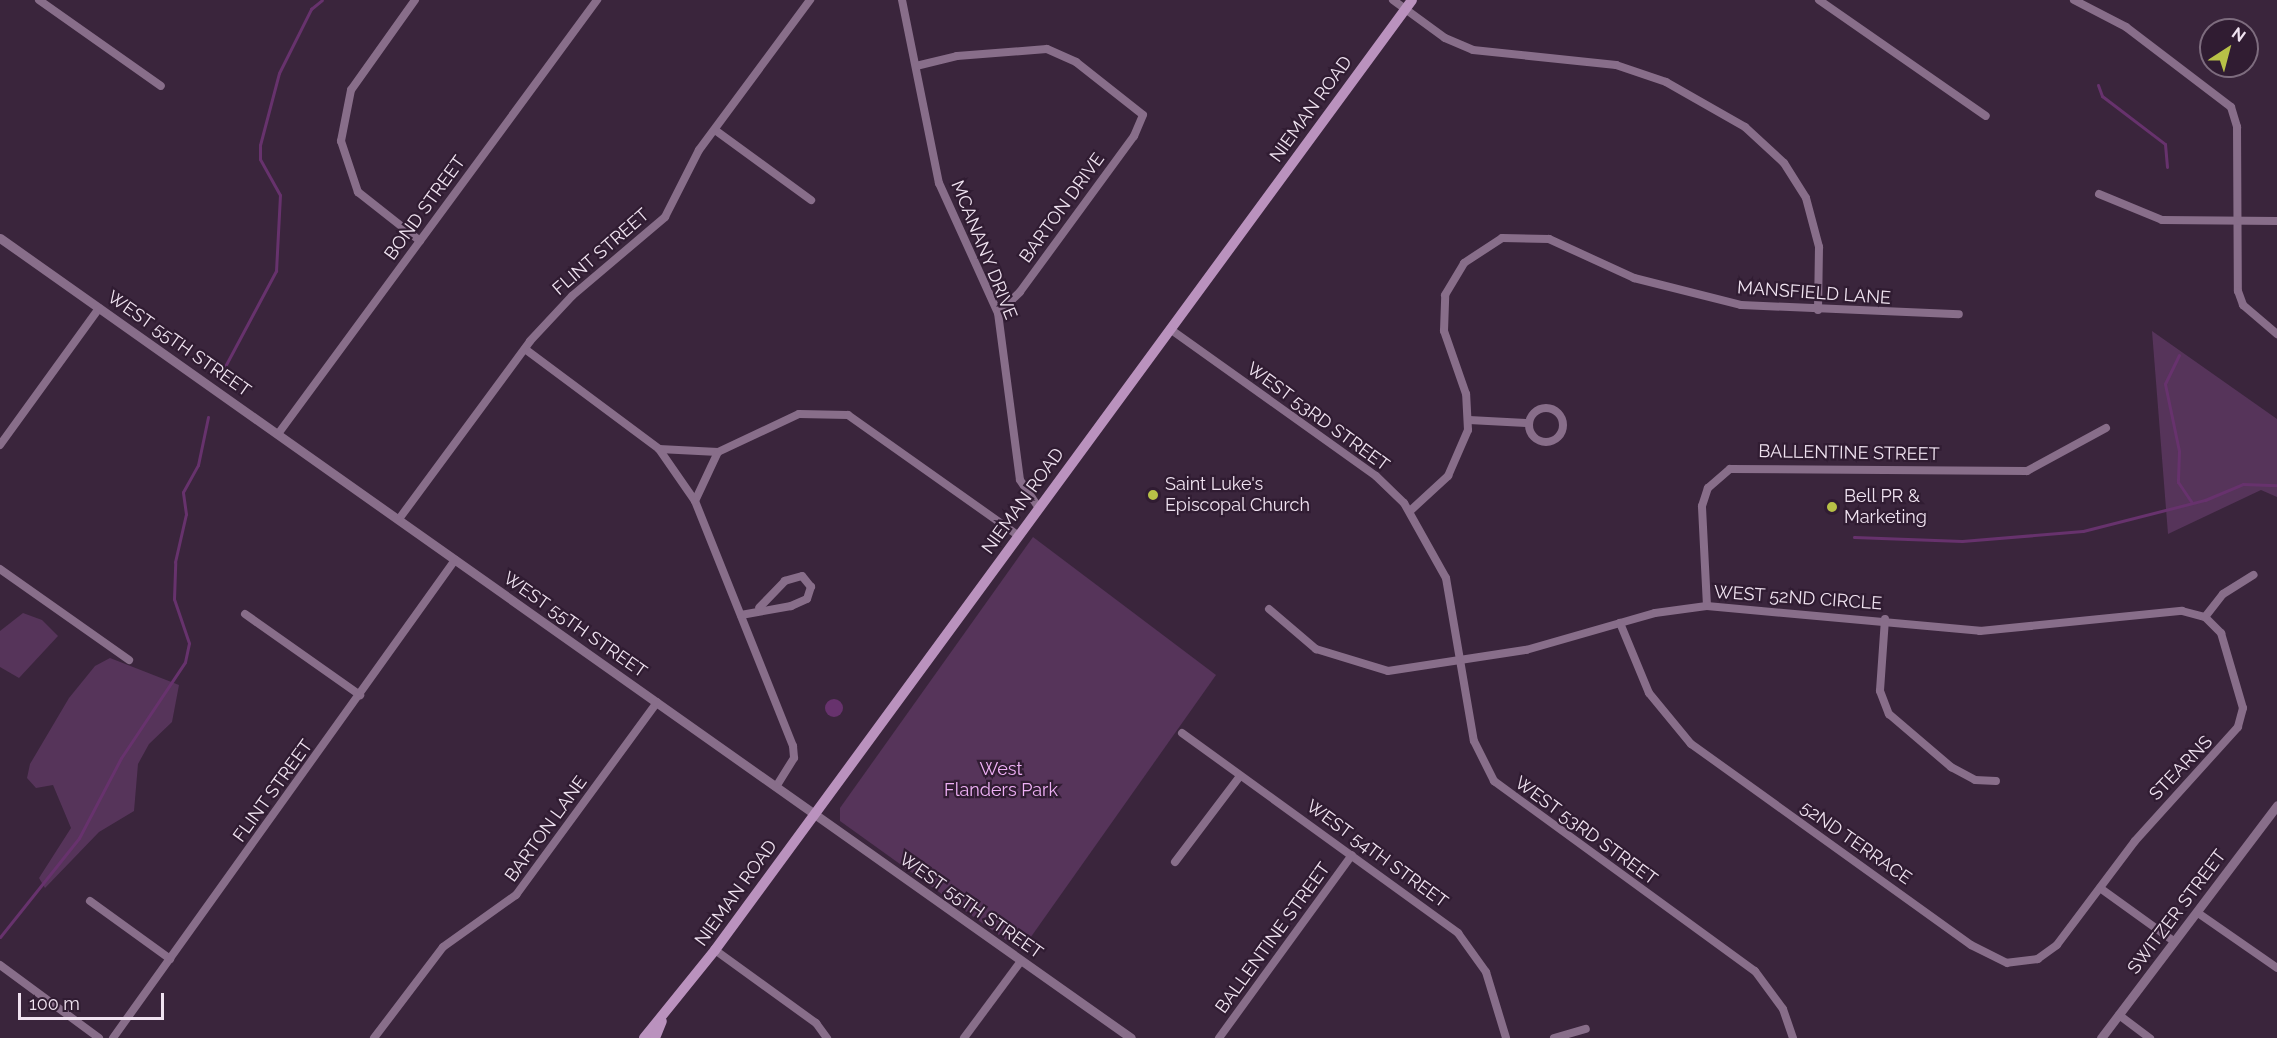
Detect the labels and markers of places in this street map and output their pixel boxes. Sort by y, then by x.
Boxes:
place label: Saint Luke's Episcopal Church [1165,474,1310,516]
place label: Bell PR & Marketing [1844,486,1927,528]
marker: Saint Luke's Episcopal Church [1146,488,1160,502]
marker: Bell PR & Marketing [1825,500,1839,514]

